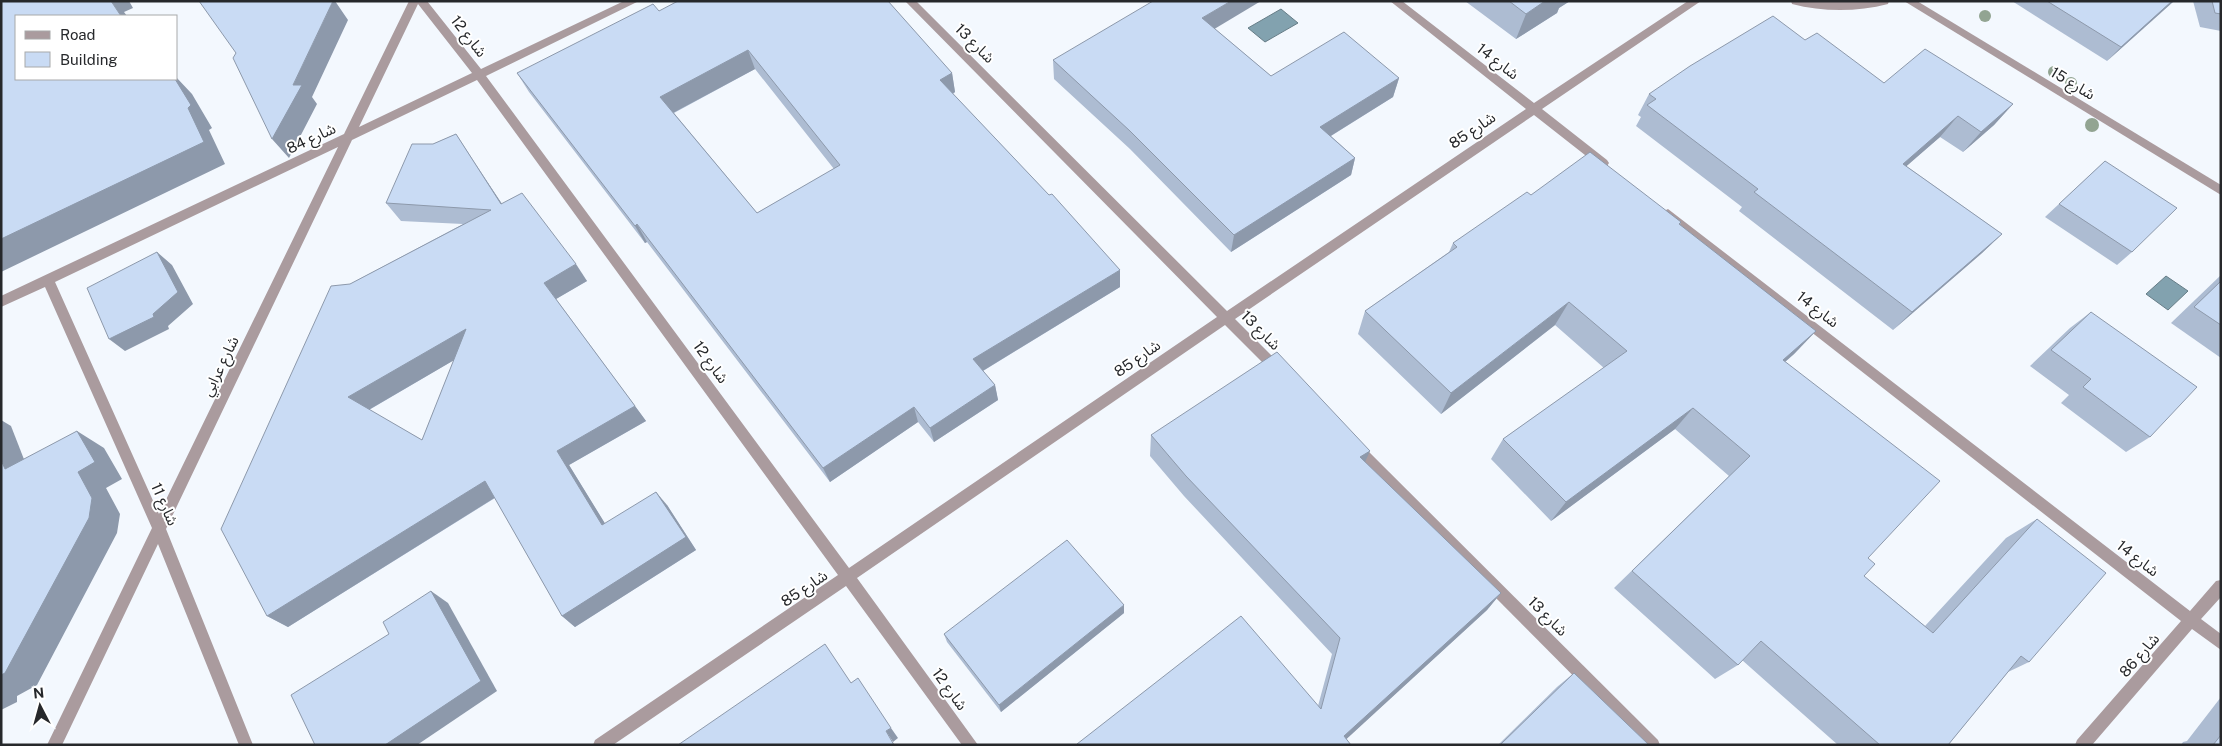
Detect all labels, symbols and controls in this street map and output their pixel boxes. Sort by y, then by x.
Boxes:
street label: شارع 12 [444,12,491,63]
legend [15,15,178,80]
street label: شارع 13 [949,20,998,69]
text: Road [60,26,96,43]
street label: شارع 14 [1471,39,1522,86]
text: Building [60,51,118,68]
street label: شارع 15 [2046,63,2098,106]
street label: شارع 85 [1446,108,1501,155]
street label: شارع 84 [284,119,340,160]
street label: شارع 14 [1791,287,1842,334]
street label: شارع 13 [1235,307,1284,356]
street label: شارع عرابي [198,333,246,401]
street label: شارع 85 [1111,336,1166,383]
street label: شارع 12 [687,338,732,389]
street label: شارع 11 [144,480,182,530]
street label: شارع 14 [2111,536,2162,583]
street label: شارع 85 [778,566,833,613]
street label: شارع 13 [1522,593,1571,642]
street label: شارع 86 [2116,630,2166,683]
street label: شارع 12 [926,665,971,716]
north arrow [15,681,65,731]
text: N [32,685,45,702]

